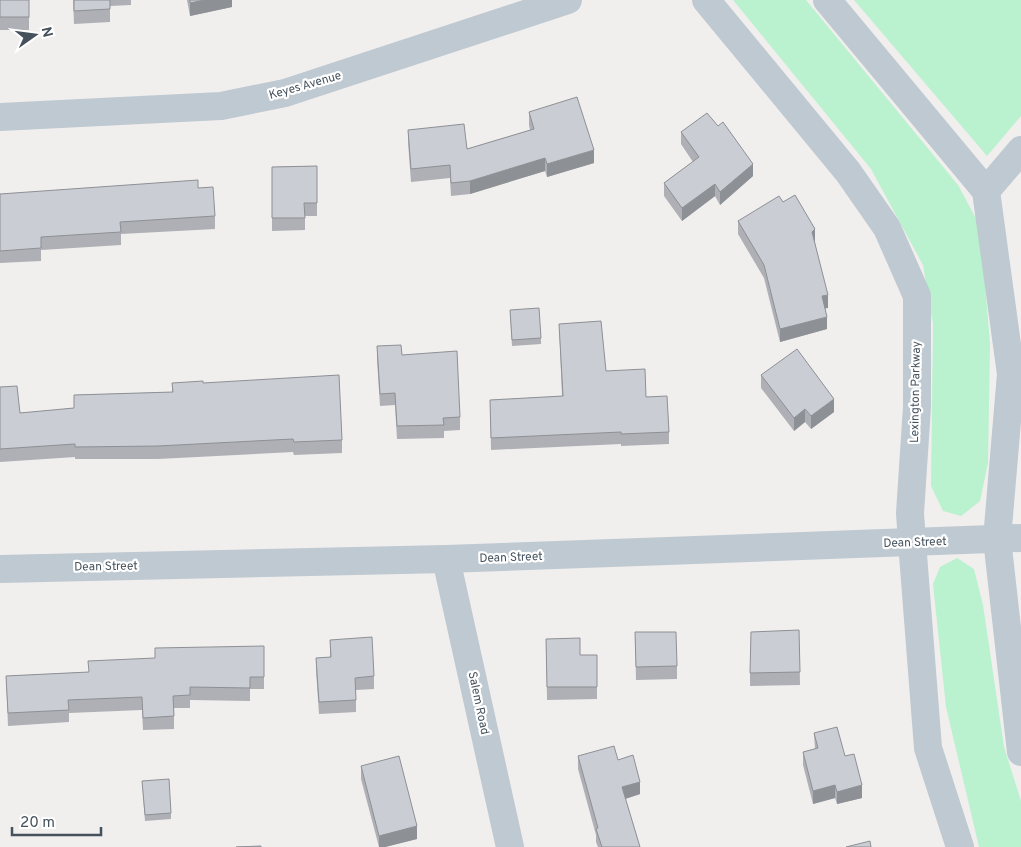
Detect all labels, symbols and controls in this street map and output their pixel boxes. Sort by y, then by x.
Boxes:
north arrow [10,10,60,60]
text: N [37,25,56,39]
street label: Keyes Avenue [267,68,343,104]
street label: Lexington Parkway [907,341,925,443]
street label: Dean Street [883,534,947,552]
street label: Dean Street [479,549,543,567]
street label: Dean Street [74,558,138,576]
street label: Salem Road [464,670,493,736]
scale bar [12,804,101,836]
text: 20 m [20,814,55,833]

